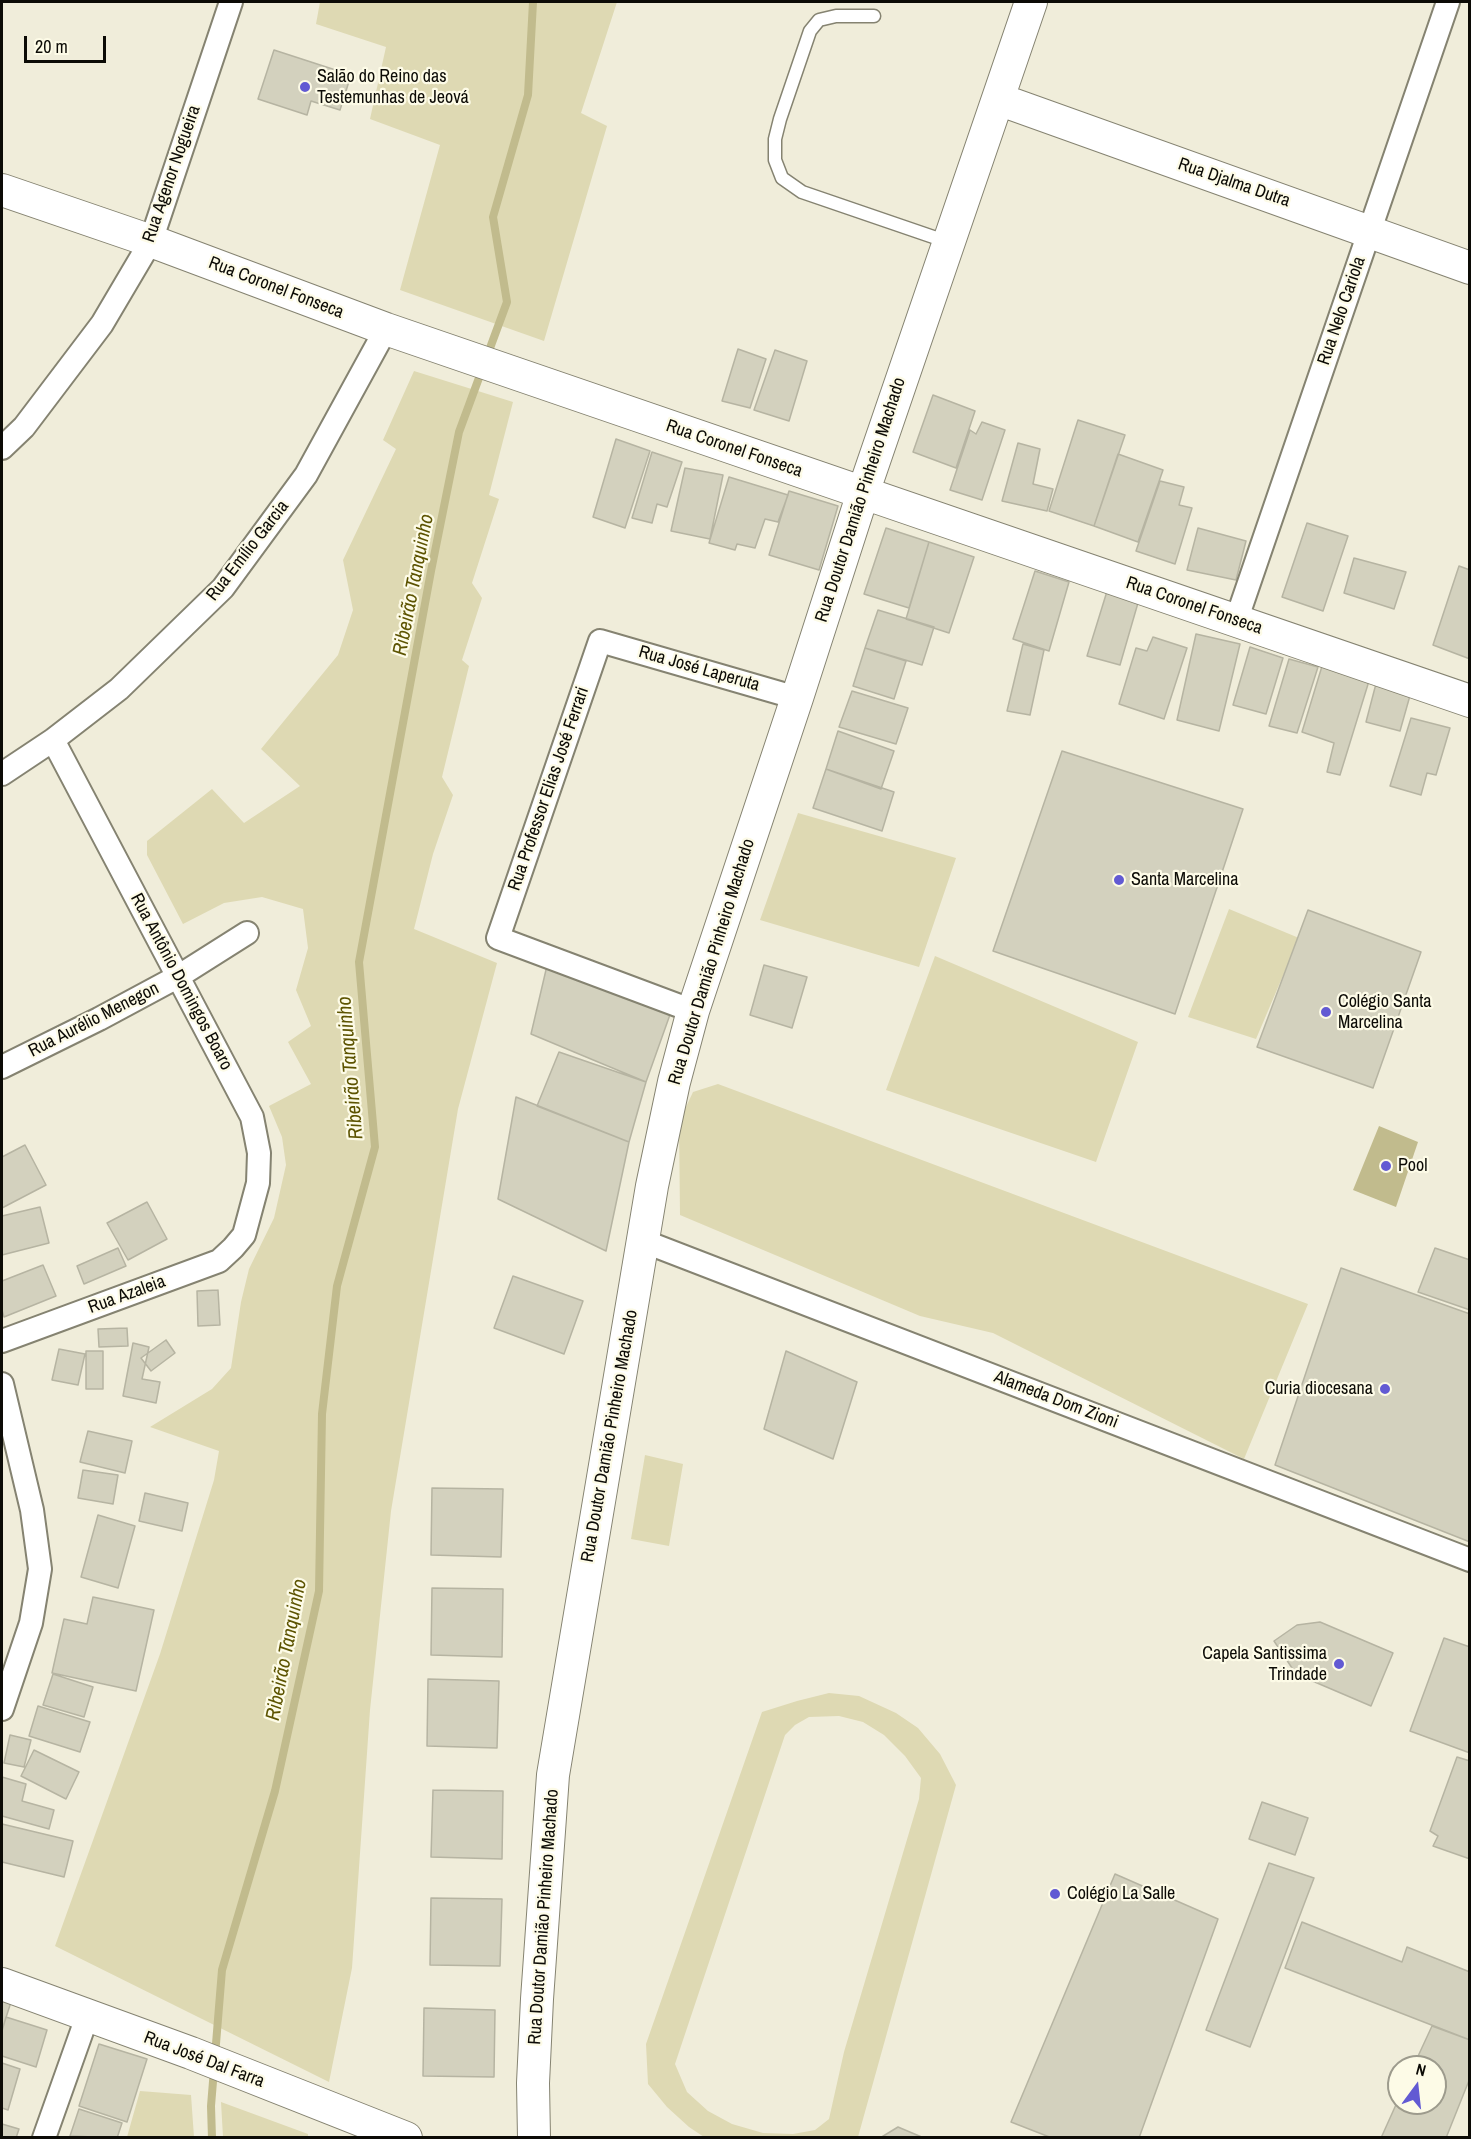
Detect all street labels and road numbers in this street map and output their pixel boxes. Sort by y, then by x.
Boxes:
street label: Rua Agenor Nogueira [138,103,206,245]
street label: Rua Djalma Dutra [1175,154,1293,212]
street label: Rua Coronel Fonseca [205,252,347,324]
street label: Rua Nelo Cariola [1313,254,1371,368]
street label: Rua Doutor Damião Pinheiro Machado [811,375,911,625]
street label: Rua Coronel Fonseca [663,416,805,482]
street label: Rua Emílio Garcia [202,497,294,605]
street label: Rua Coronel Fonseca [1123,573,1265,639]
street label: Rua José Laperuta [636,641,762,697]
street label: Rua Professor Elias José Ferrari [504,684,594,894]
street label: Rua Doutor Damião Pinheiro Machado [664,836,760,1088]
street label: Rua Antônio Domingos Boaro [125,890,237,1074]
street label: Rua Aurélio Menegon [25,978,163,1062]
street label: Rua Azaleia [86,1271,168,1319]
street label: Rua Doutor Damião Pinheiro Machado [577,1308,643,1564]
street label: Alameda Dom Zioni [991,1366,1121,1434]
street label: Rua Doutor Damião Pinheiro Machado [524,1789,564,2045]
street label: Rua José Dal Farra [141,2027,267,2093]

